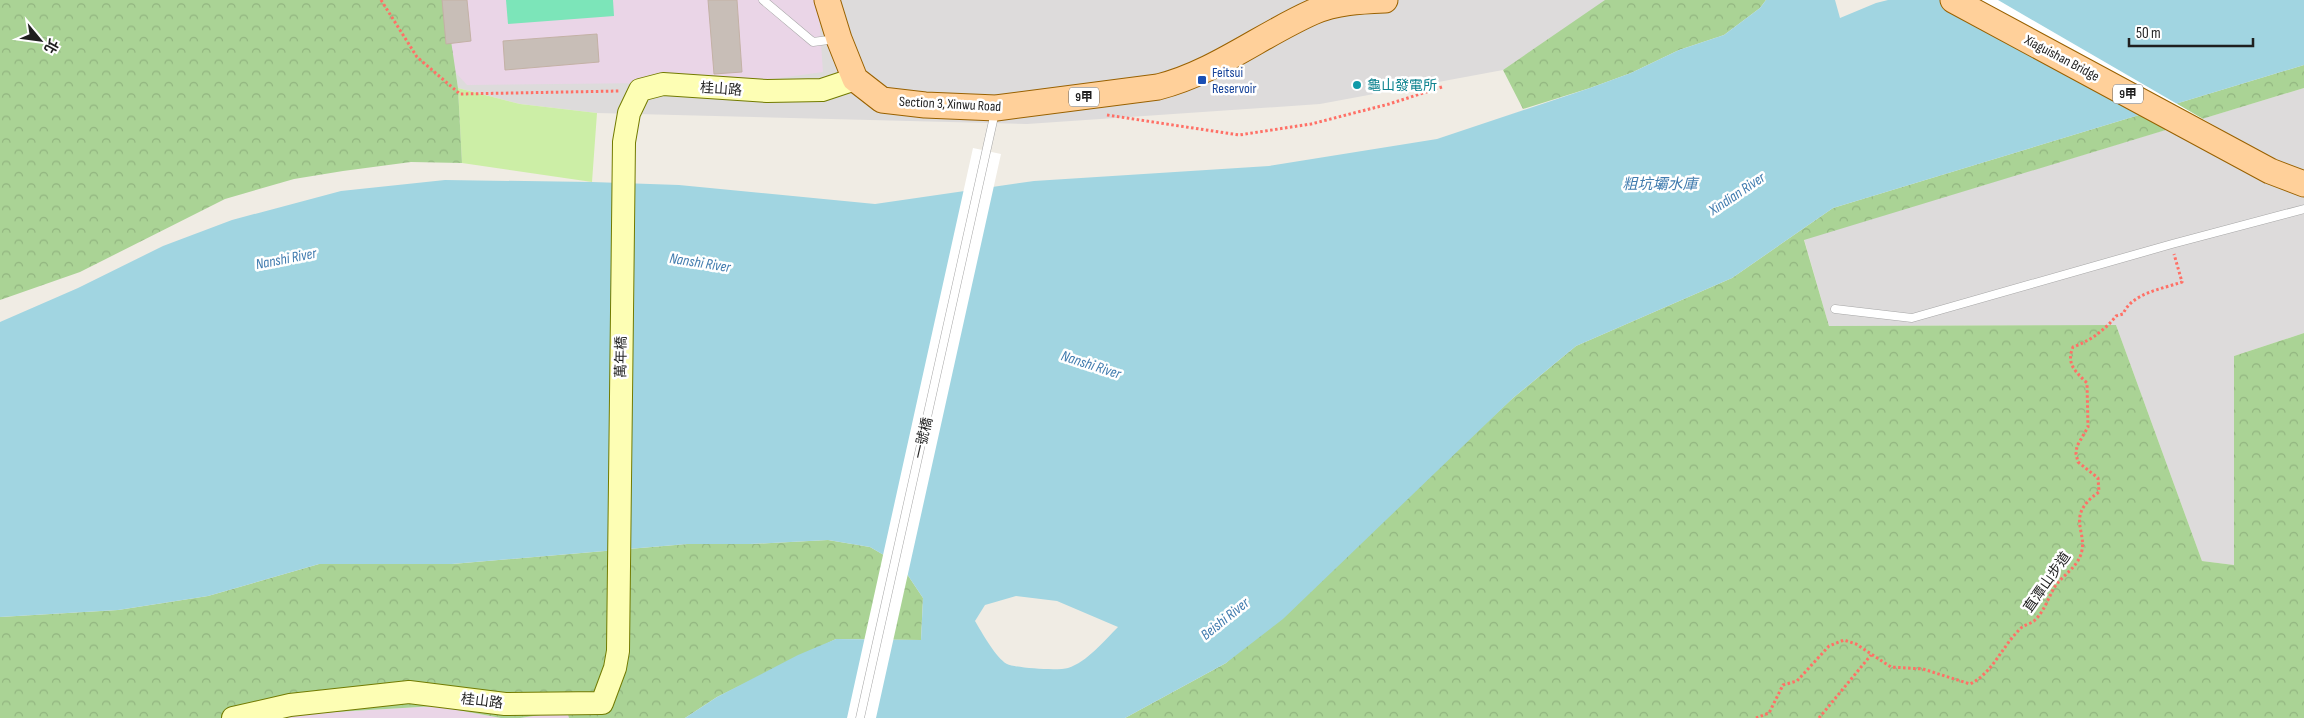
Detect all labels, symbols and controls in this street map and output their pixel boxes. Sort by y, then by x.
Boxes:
north arrow [15,15,65,65]
scale bar [2129,15,2253,47]
text: 50 m [2136,24,2161,43]
street label: Xiaguishan Bridge [2021,31,2102,85]
text: 北 [40,36,62,56]
place label: Feitsui Reservoir [1212,64,1256,97]
marker: Feitsui Reservoir [1196,74,1208,86]
place label: 龜山發電所 [1367,77,1437,94]
street label: 桂山路 [699,79,743,99]
marker: 龜山發電所 [1351,79,1363,91]
road number: 9甲 [2113,85,2143,104]
road number: 9甲 [1069,88,1099,106]
street label: Section 3, Xinwu Road [898,93,1002,115]
water label: Xindian River [1704,168,1769,220]
water label: 粗坑壩水庫 [1622,175,1700,194]
water label: Nanshi River [254,244,319,274]
water label: Nanshi River [668,249,733,277]
street label: 萬年橋 [612,336,630,378]
water label: Nanshi River [1059,346,1124,384]
street label: 一號橋 [910,416,936,460]
street label: 直潭山步道 [2020,548,2074,616]
water label: Beishi River [1197,593,1254,644]
street label: 桂山路 [460,690,504,712]

